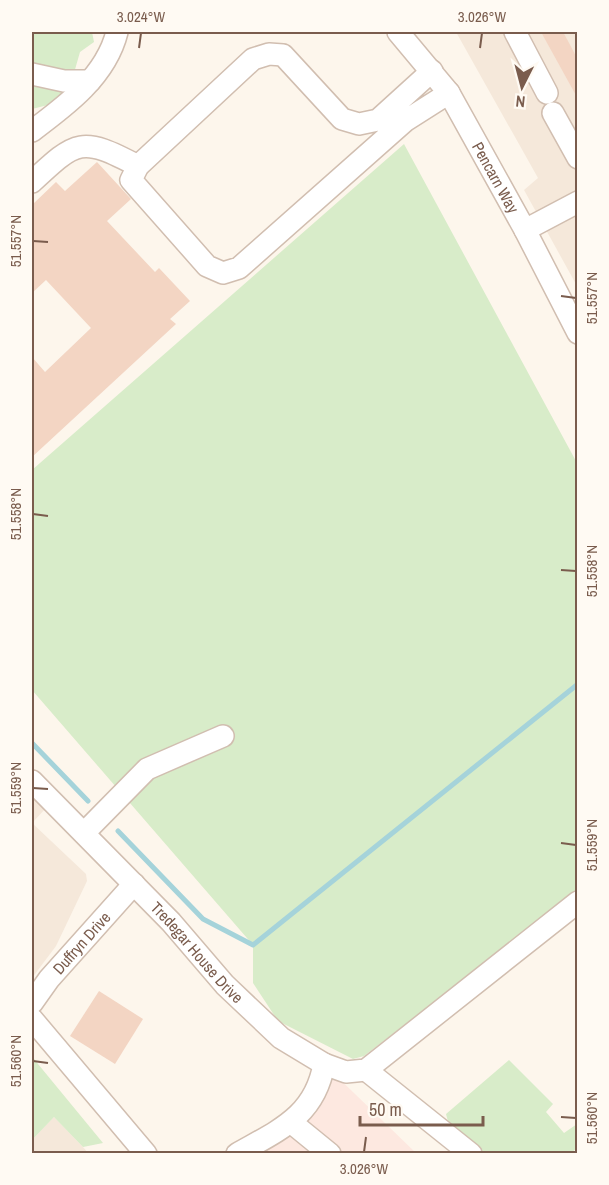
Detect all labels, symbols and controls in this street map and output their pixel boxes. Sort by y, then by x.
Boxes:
text: 3.024°W [117,6,166,27]
text: 3.026°W [458,6,507,27]
north arrow [492,57,552,117]
text: N [515,90,526,113]
street label: Pencarn Way [467,138,525,217]
text: 51.557°N [5,215,26,267]
text: 51.557°N [581,272,602,324]
text: 51.558°N [5,488,26,540]
text: 51.558°N [581,545,602,597]
text: 51.559°N [5,762,26,814]
text: 51.559°N [581,819,602,871]
street label: Tredegar House Drive [146,897,248,1008]
street label: Duffryn Drive [47,907,115,979]
text: 51.560°N [5,1035,26,1087]
scale bar [360,1089,483,1127]
text: 51.560°N [581,1092,602,1144]
text: 50 m [369,1097,402,1122]
text: 3.026°W [340,1158,389,1179]

